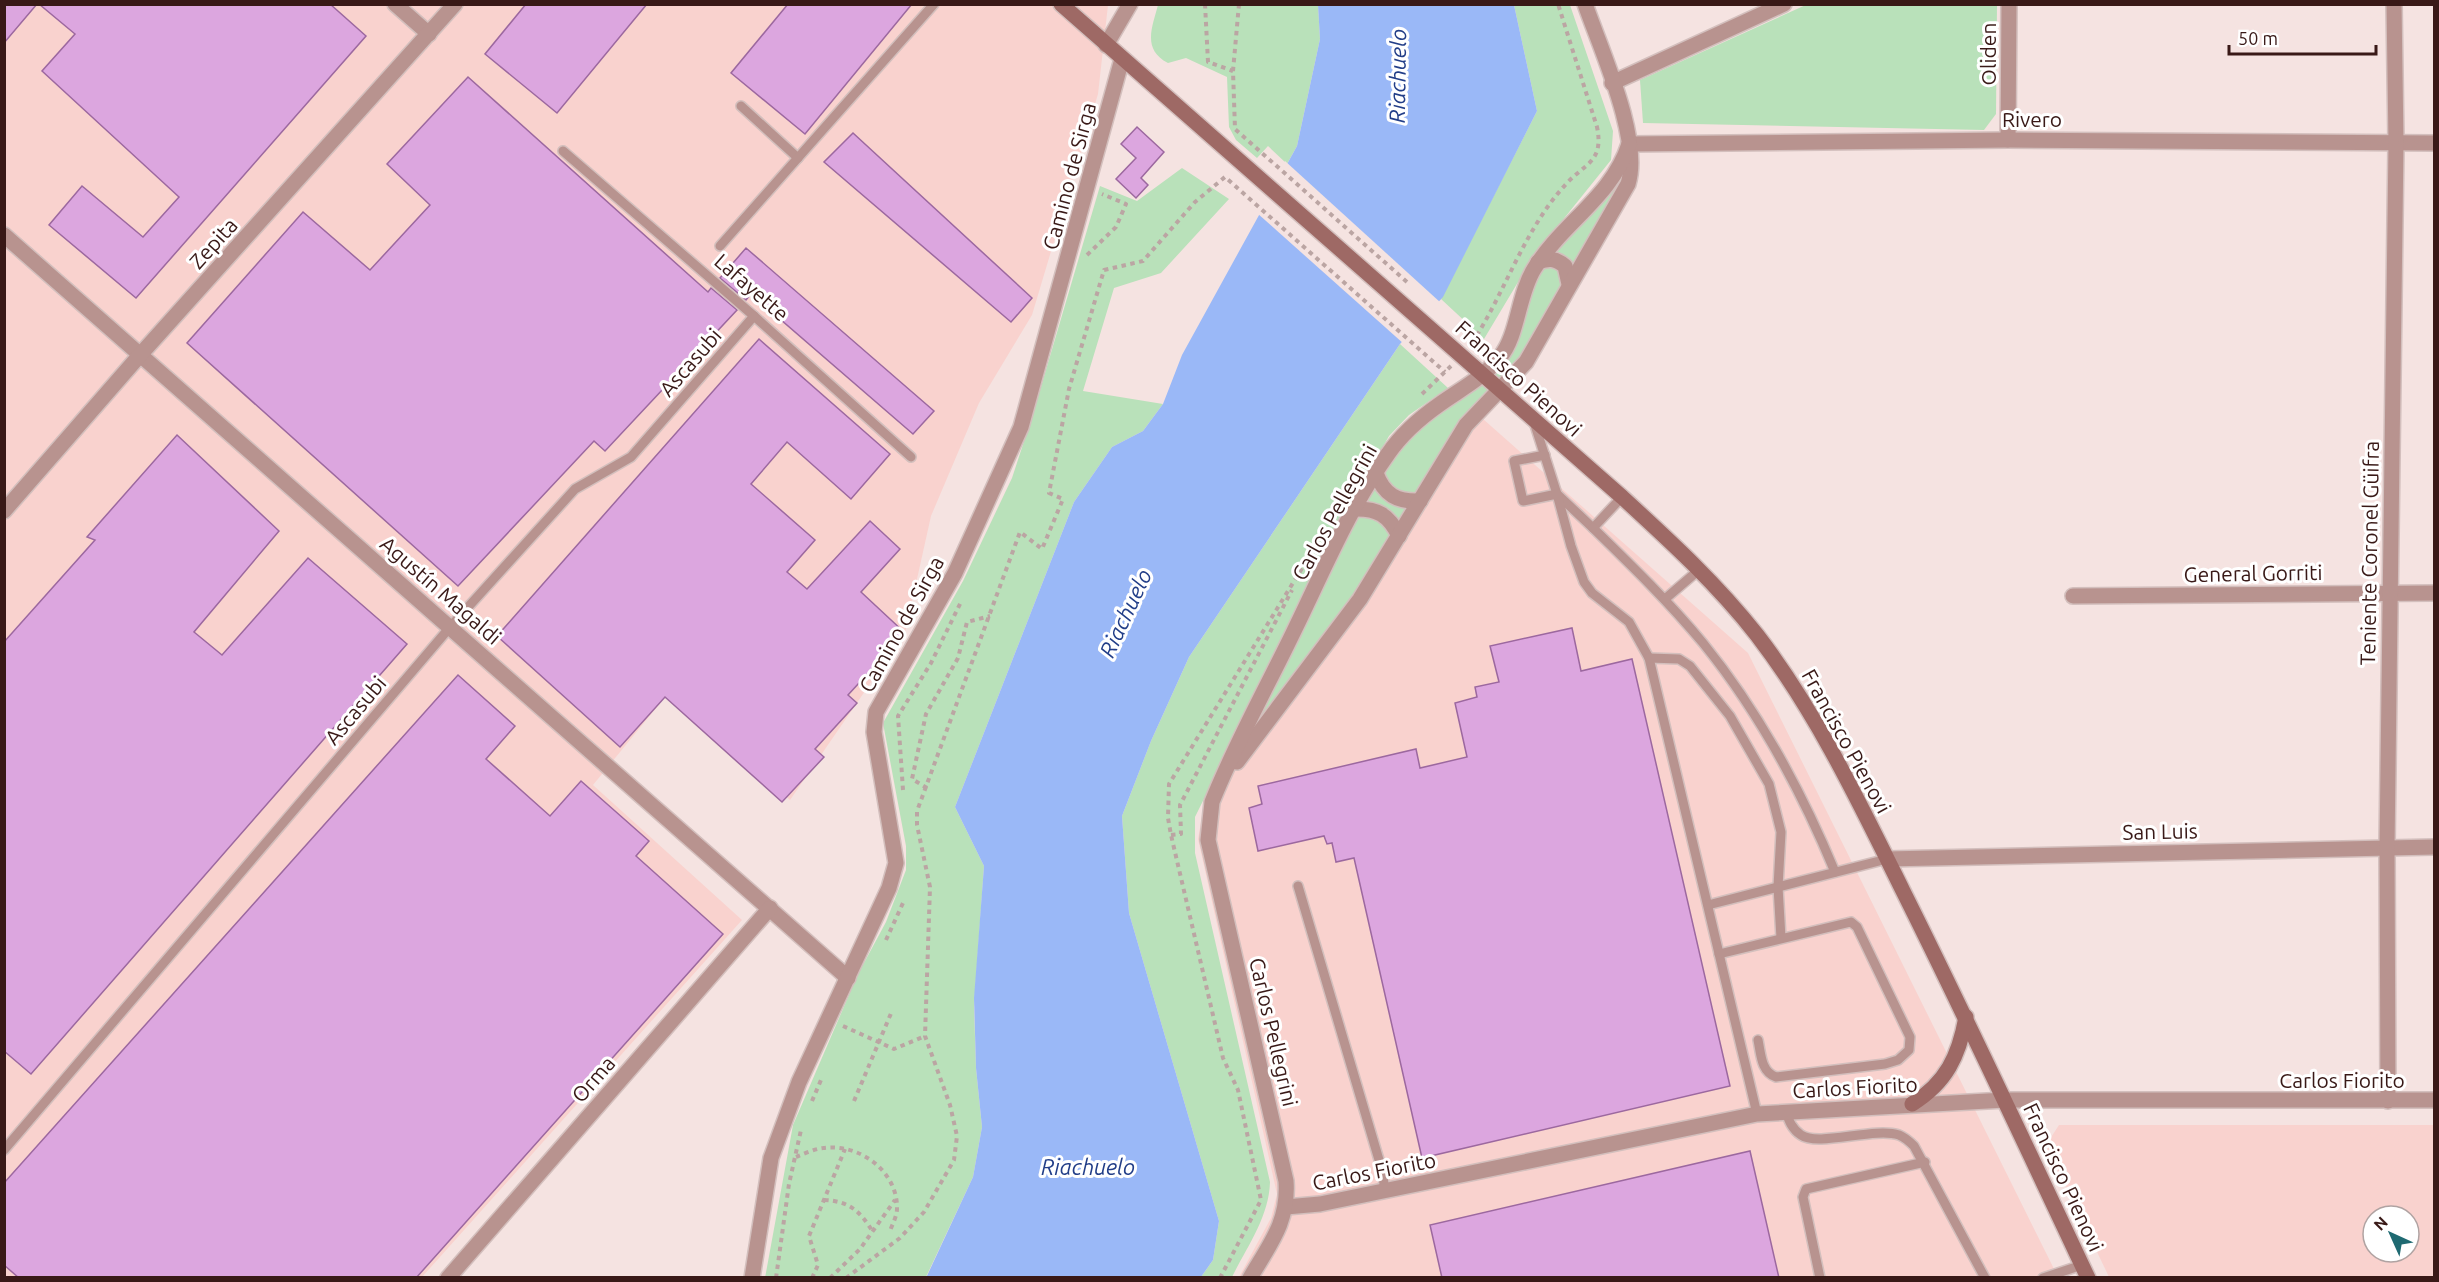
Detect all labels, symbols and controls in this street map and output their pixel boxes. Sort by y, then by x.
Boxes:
scale bar [2229,18,2376,56]
street label: Oliden [1976,23,2000,85]
text: 50 m [2238,28,2278,48]
water label: Riachuelo [1384,29,1410,123]
street label: Camino de Sirga [1038,100,1100,252]
street label: Rivero [2002,107,2062,131]
street label: Zepita [184,213,242,273]
street label: Lafayette [710,248,794,326]
street label: Francisco Pienovi [1451,315,1587,441]
street label: Ascasubi [654,323,726,401]
street label: Carlos Pellegrini [1287,440,1381,584]
street label: Teniente Coronel Güifra [2355,441,2383,665]
street label: Agustín Magaldi [376,531,506,649]
street label: Camino de Sirga [854,552,948,696]
street label: General Gorriti [2183,560,2323,586]
water label: Riachuelo [1094,565,1156,661]
street label: Francisco Pienovi [1797,665,1897,817]
street label: Ascasubi [319,671,391,749]
street label: San Luis [2122,818,2198,844]
street label: Carlos Pellegrini [1245,955,1303,1109]
street label: Orma [567,1051,619,1107]
street label: Carlos Fiorito [2279,1068,2405,1092]
street label: Carlos Fiorito [1792,1072,1918,1102]
street label: Francisco Pienovi [2019,1099,2109,1255]
street label: Carlos Fiorito [1310,1147,1438,1195]
water label: Riachuelo [1041,1154,1135,1179]
north arrow [2361,1204,2421,1264]
text: N [2370,1213,2391,1234]

